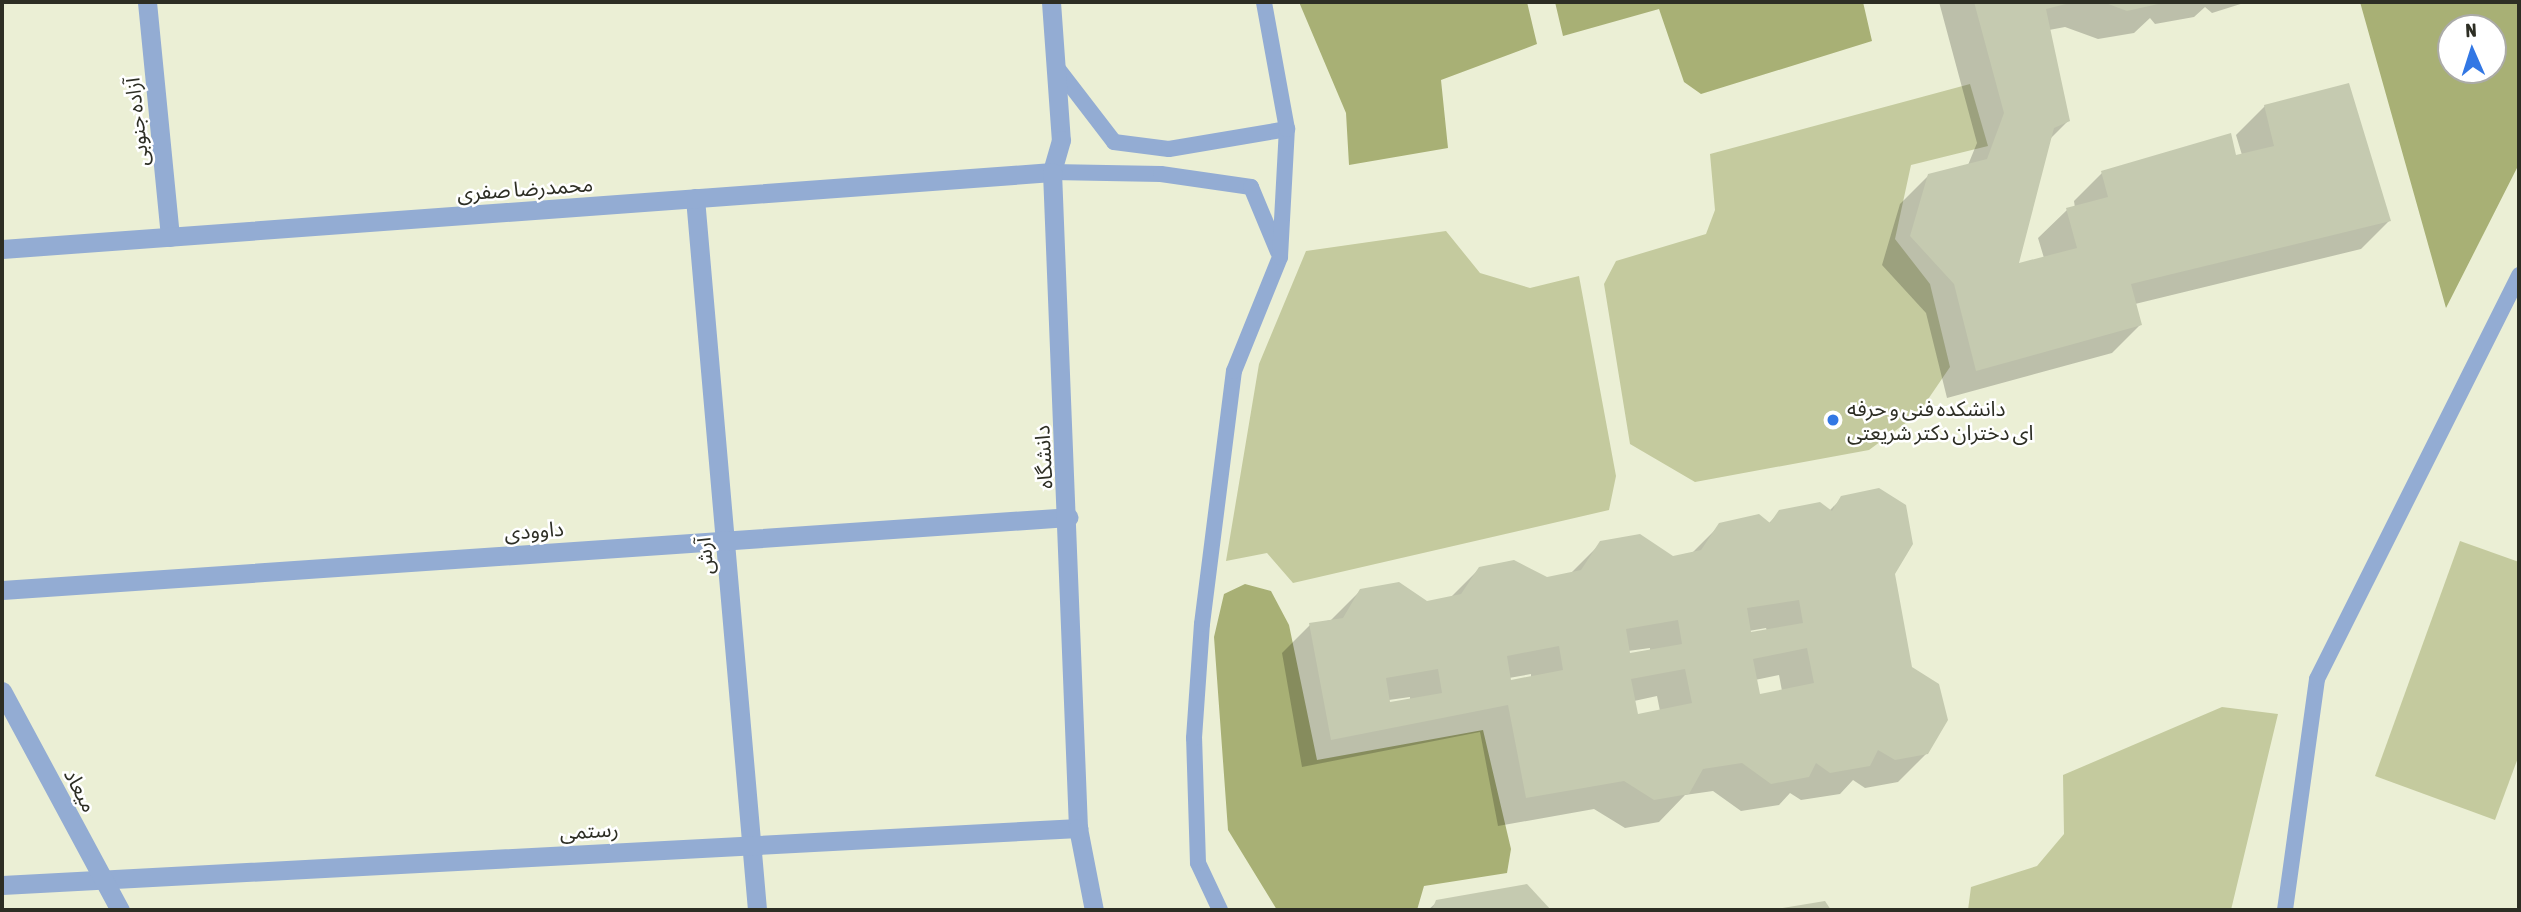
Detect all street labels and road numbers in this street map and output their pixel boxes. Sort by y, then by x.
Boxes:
street label: آزاده جنوبی [119,76,153,168]
street label: محمدرضا صفری [456,171,594,205]
street label: دانشگاه [1029,424,1057,490]
street label: داوودی [503,515,565,545]
street label: آرش [690,536,718,576]
street label: میعاد [59,764,103,816]
street label: رستمی [559,816,619,844]

